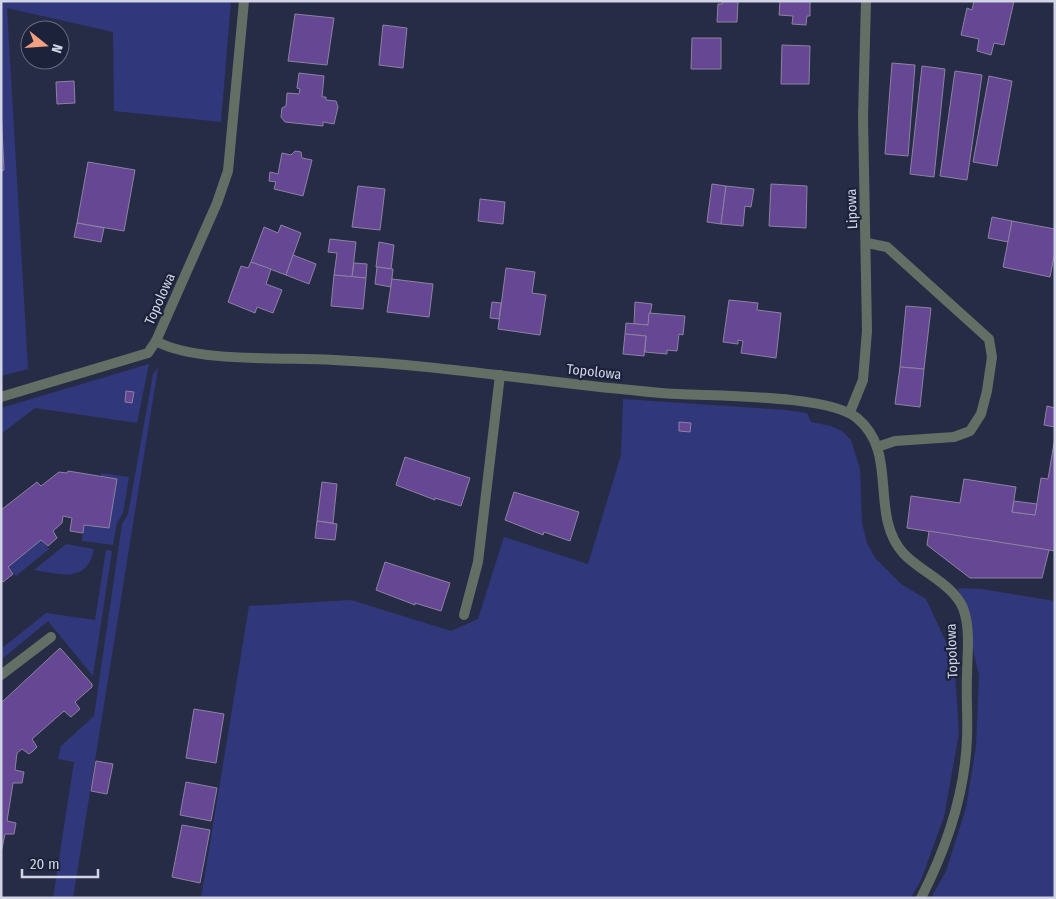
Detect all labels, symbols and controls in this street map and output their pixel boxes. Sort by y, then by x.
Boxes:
north arrow [20,20,70,70]
text: N [48,42,66,55]
street label: Lipowa [843,188,861,229]
street label: Topolowa [141,270,179,327]
street label: Topolowa [566,361,622,383]
street label: Topolowa [943,623,961,679]
scale bar [22,846,99,878]
text: 20 m [30,855,60,873]

